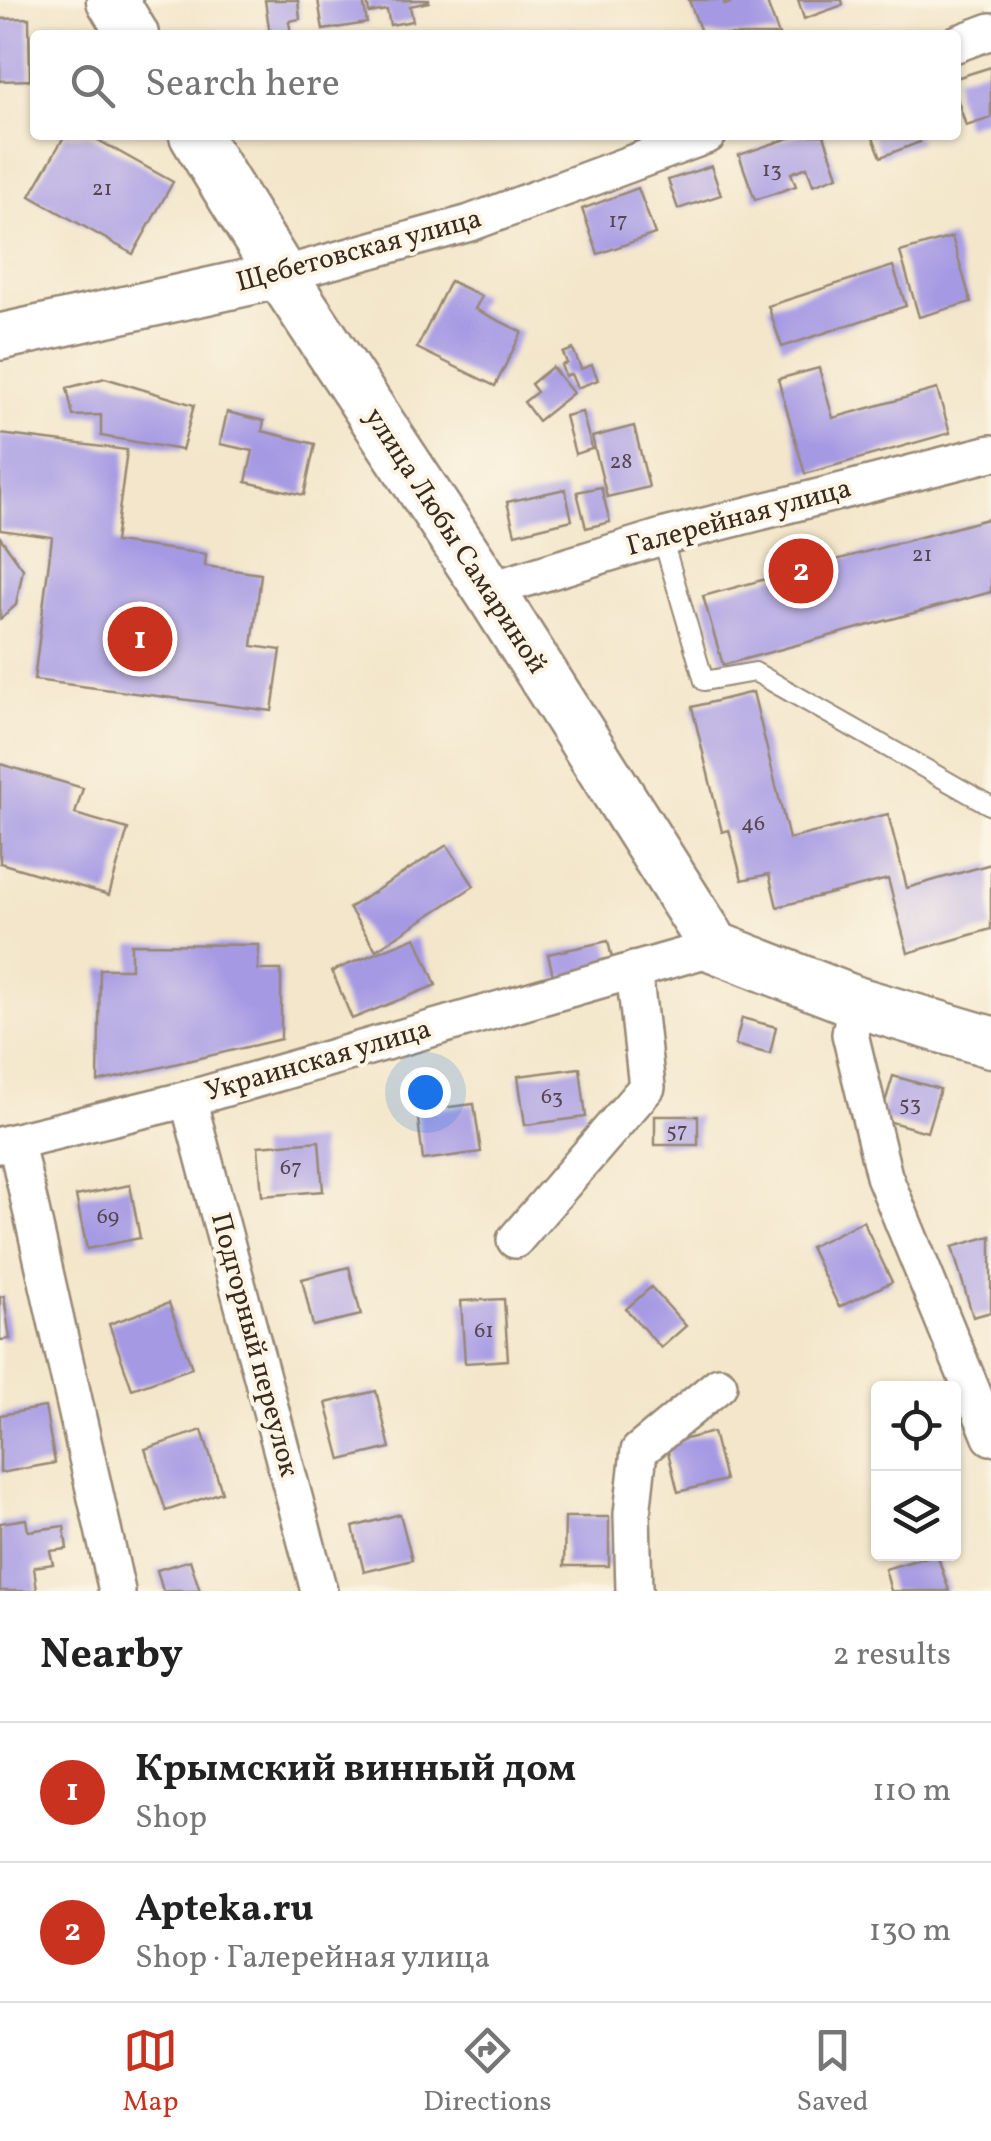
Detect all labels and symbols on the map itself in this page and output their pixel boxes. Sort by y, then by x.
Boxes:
house number: 13 [762,155,782,186]
house number: 21 [92,174,112,205]
street label: Щебетовская улица [232,199,486,303]
house number: 17 [608,206,628,237]
street label: улица Любы Самариной [354,400,556,682]
house number: 28 [610,447,633,478]
street label: Галерейная улица [622,469,856,567]
pin: 2 [768,534,834,608]
house number: 21 [912,540,932,571]
pin: 1 [108,602,172,676]
house number: 46 [741,809,765,840]
street label: Украинская улица [200,1010,436,1112]
your location [400,1067,451,1118]
house number: 63 [541,1082,563,1113]
house number: 53 [899,1089,921,1120]
house number: 57 [666,1116,688,1147]
house number: 67 [280,1153,302,1184]
house number: 69 [97,1202,119,1233]
street label: Подгорный переулок [200,1209,308,1481]
house number: 61 [474,1316,494,1347]

